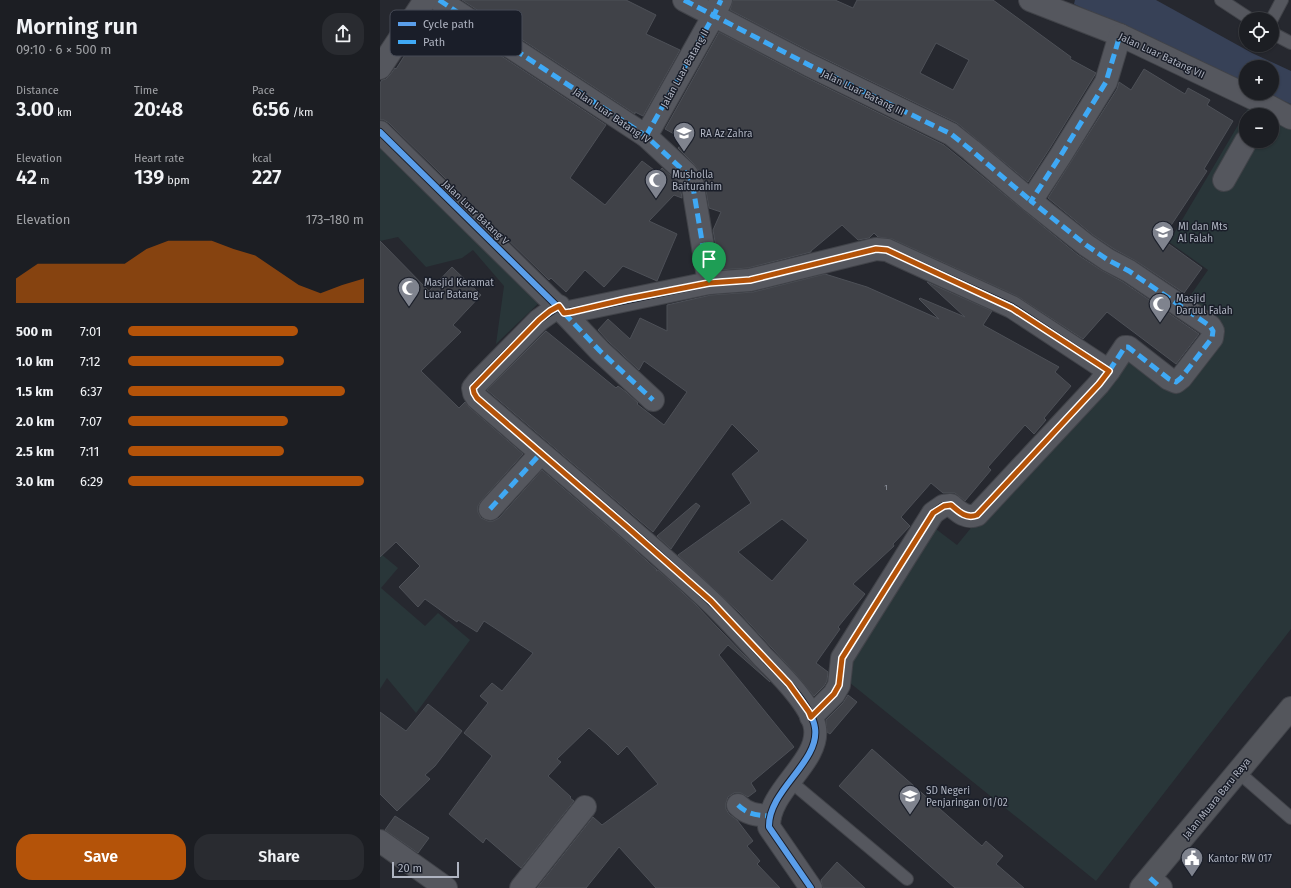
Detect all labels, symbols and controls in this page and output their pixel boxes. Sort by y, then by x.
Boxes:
legend [390,10,522,56]
map controls [1239,12,1279,148]
button: locate [1239,12,1279,52]
text: Morning run [16,13,138,40]
button: share [322,13,364,55]
text: Cycle path [423,18,474,31]
street label: Jalan Luar Batang II [658,27,711,110]
street label: Jalan Luar Batang VII [1117,31,1206,81]
text: Path [423,36,445,49]
text: 09:10 · 6 × 500 m [16,42,111,57]
button: + [1239,60,1279,100]
street label: Jalan Luar Batang III [819,68,906,118]
text: Distance [16,84,59,97]
text: Time [134,84,158,97]
text: Pace [252,84,275,97]
street label: Jalan Luar Batang IV [571,86,653,146]
text: 3.00 [16,97,54,121]
text: 20:48 [134,97,183,121]
text: 6:56 [252,97,290,121]
text: km [54,106,72,119]
text: /km [290,106,313,119]
button: − [1239,108,1279,148]
school or university icon: RA Az Zahra [671,120,697,153]
place label: RA Az Zahra [700,128,753,140]
text: Elevation [16,152,62,165]
text: Heart rate [134,152,184,165]
text: kcal [252,152,272,165]
text: 42 [16,165,37,189]
text: 139 [134,165,164,189]
text: 227 [252,165,282,189]
mosque icon: Musholla Baiturahim [643,167,669,200]
place label: Musholla Baiturahim [672,169,722,193]
text: m [37,174,49,187]
text: bpm [164,174,190,187]
street label: Jalan Luar Batang V [440,178,511,248]
text: Elevation [16,212,70,227]
text: 173–180 m [306,212,364,227]
school or university icon: MI dan Mts Al Falah [1150,219,1176,252]
place label: MI dan Mts Al Falah [1178,221,1228,245]
pin [692,242,726,283]
icon: arrive [698,248,720,270]
mosque icon: Masjid Keramat Luar Batang [396,275,422,308]
place label: Masjid Keramat Luar Batang [424,277,494,301]
mosque icon: Masjid Daruul Falah [1147,291,1173,324]
place label: Masjid Daruul Falah [1176,293,1233,317]
text: 500 m [16,324,52,339]
text: 7:01 [80,324,101,339]
text: 1.0 km [16,354,54,369]
text: 7:12 [80,354,100,369]
text: 1.5 km [16,384,54,399]
text: 6:37 [80,384,102,399]
text: 2.0 km [16,414,55,429]
text: 7:07 [80,414,102,429]
text: 2.5 km [16,444,54,459]
text: 7:11 [80,444,99,459]
text: 3.0 km [16,474,55,489]
text: 6:29 [80,474,103,489]
house number: 1 [884,483,888,492]
street label: Jalan Muara Baru Raya [1180,756,1253,842]
school or university icon: SD Negeri Penjaringan 01/02 [897,783,923,816]
place label: SD Negeri Penjaringan 01/02 [926,785,1008,809]
button: Save [16,834,186,880]
button: Share [194,834,364,880]
public building icon: Kantor RW 017 [1179,845,1205,878]
place label: Kantor RW 017 [1208,853,1273,865]
scale bar [392,860,459,879]
text: 20 m [398,862,422,875]

